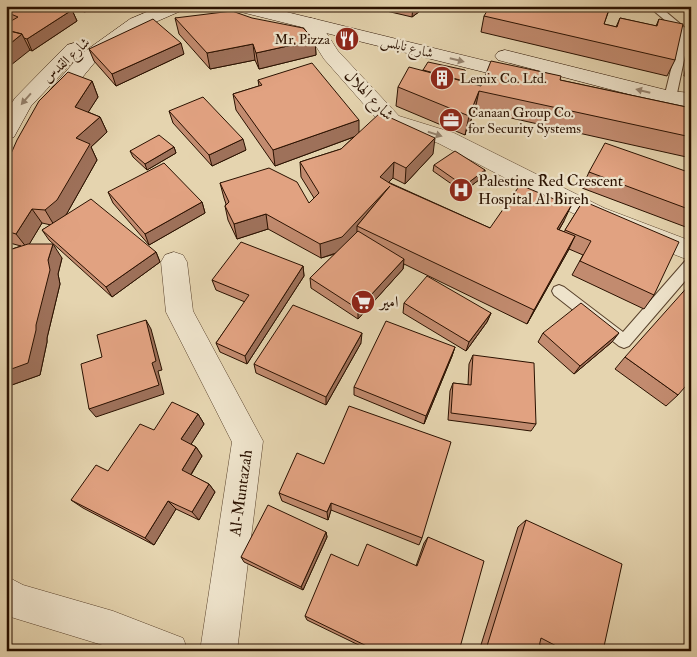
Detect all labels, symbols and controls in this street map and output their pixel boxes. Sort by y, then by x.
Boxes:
restaurant icon: Mr. Pizza [334,26,360,52]
place label: Mr. Pizza [275,31,330,48]
street label: شارع نابلس [378,32,435,65]
street label: شارع القدس [39,34,95,88]
one-way arrow [449,56,464,64]
street label: شارع الهلال [338,65,398,127]
building icon: Lemix Co. Ltd. [429,65,455,91]
place label: Lemix Co. Ltd. [460,70,547,87]
one-way arrow [635,87,650,95]
one-way arrow [21,92,32,105]
place label: Canaan Group Co. for Security Systems [468,104,581,138]
office icon: Canaan Group Co. for Security Systems [438,107,464,133]
one-way arrow [427,131,442,139]
place label: Palestine Red Crescent Hospital Al Bireh [478,171,623,210]
hospital icon: Palestine Red Crescent Hospital Al Bireh [448,177,474,203]
supermarket icon: امير [350,289,376,315]
place label: امير [378,292,398,312]
street label: Al-Muntazah [225,448,257,539]

